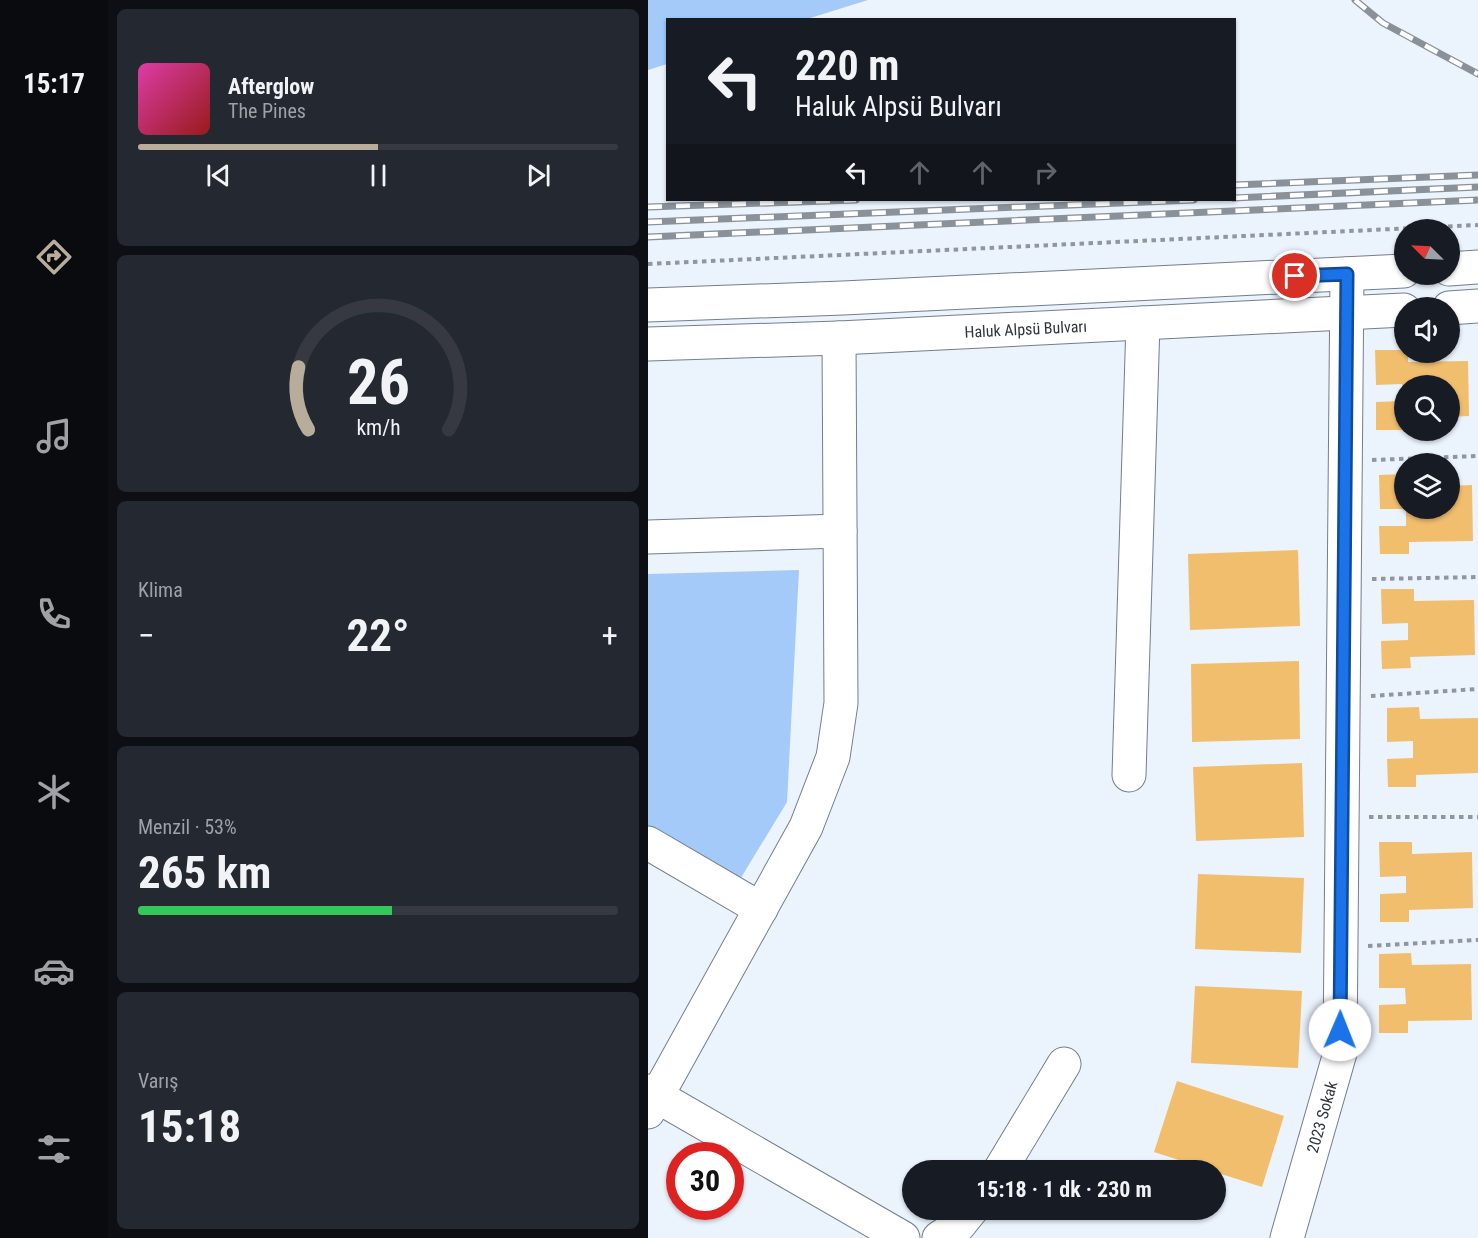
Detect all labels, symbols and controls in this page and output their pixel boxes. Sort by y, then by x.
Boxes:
text: 220 m [795,41,900,90]
icon: left [696,42,774,120]
text: 15:17 [23,68,85,100]
text: Afterglow [228,74,314,99]
text: Haluk Alpsü Bulvarı [795,91,1002,123]
text: The Pines [228,99,306,123]
icon: left [840,156,873,189]
icon: ahead [903,156,936,189]
icon: ahead [966,156,999,189]
icon: right [1029,156,1062,189]
icon: previous [202,159,235,192]
icon: pause [362,159,395,192]
icon: next [522,159,555,192]
north arrow [1394,219,1460,285]
map controls [1394,219,1460,519]
icon: directions [33,236,75,278]
pin [1269,250,1320,301]
icon: arrive [1278,259,1311,292]
button: sound [1394,297,1460,363]
street label: Haluk Alpsü Bulvarı [964,317,1087,342]
text: 26 [346,346,410,419]
button: search [1394,375,1460,441]
icon: music [33,415,75,457]
text: km/h [356,416,400,441]
button: layers [1394,453,1460,519]
text: Klima [138,578,183,602]
icon: phone [33,593,75,635]
text: 22° [347,609,410,662]
text: − [138,616,155,655]
text: + [602,616,618,655]
icon: climate [33,771,75,813]
text: Menzil · 53% [138,815,237,839]
text: 265 km [138,846,271,899]
icon: car [33,950,75,992]
position arrow [1308,998,1372,1062]
text: Varış [138,1069,178,1093]
street label: 2023 Sokak [1303,1078,1342,1155]
text: 15:18 [138,1100,241,1153]
icon: filters [33,1128,75,1170]
speed limit sign: 30 [666,1142,744,1220]
text: 15:18 · 1 dk · 230 m [976,1177,1152,1202]

